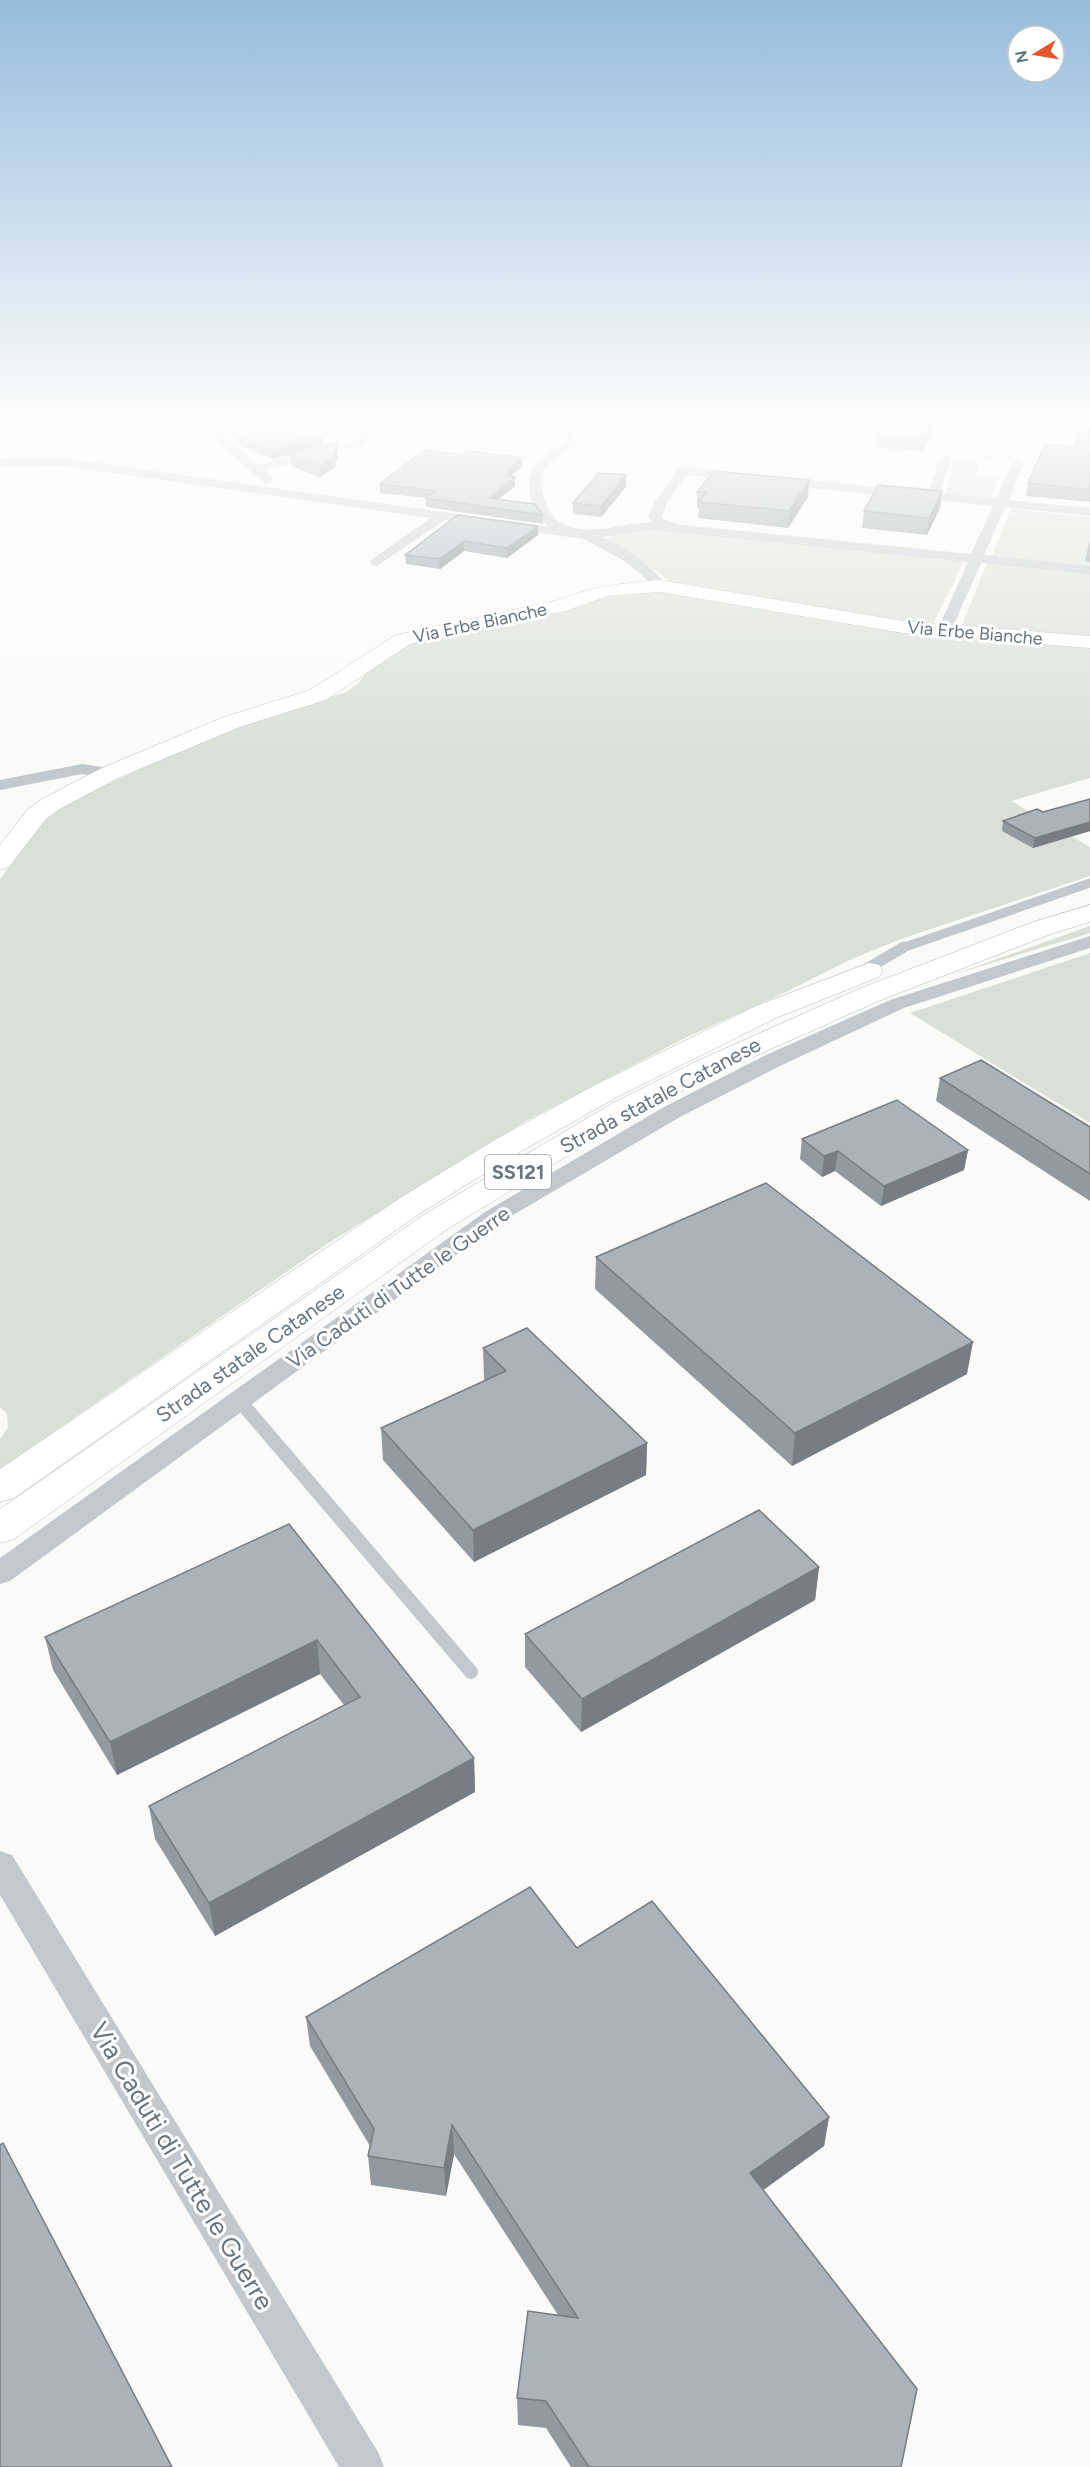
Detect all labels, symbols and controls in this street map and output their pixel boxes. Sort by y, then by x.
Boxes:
north arrow [1006,24,1066,84]
text: N [1011,49,1032,65]
street label: Via Erbe Bianche [411,598,549,648]
street label: Via Erbe Bianche [906,616,1044,650]
street label: Strada statale Catanese [555,1031,765,1159]
road number: SS121 [485,1155,551,1189]
street label: Via Caduti di Tutte le Guerre [282,1200,514,1374]
street label: Strada statale Catanese [151,1279,349,1427]
street label: Via Caduti di Tutte le Guerre [83,2016,281,2316]

